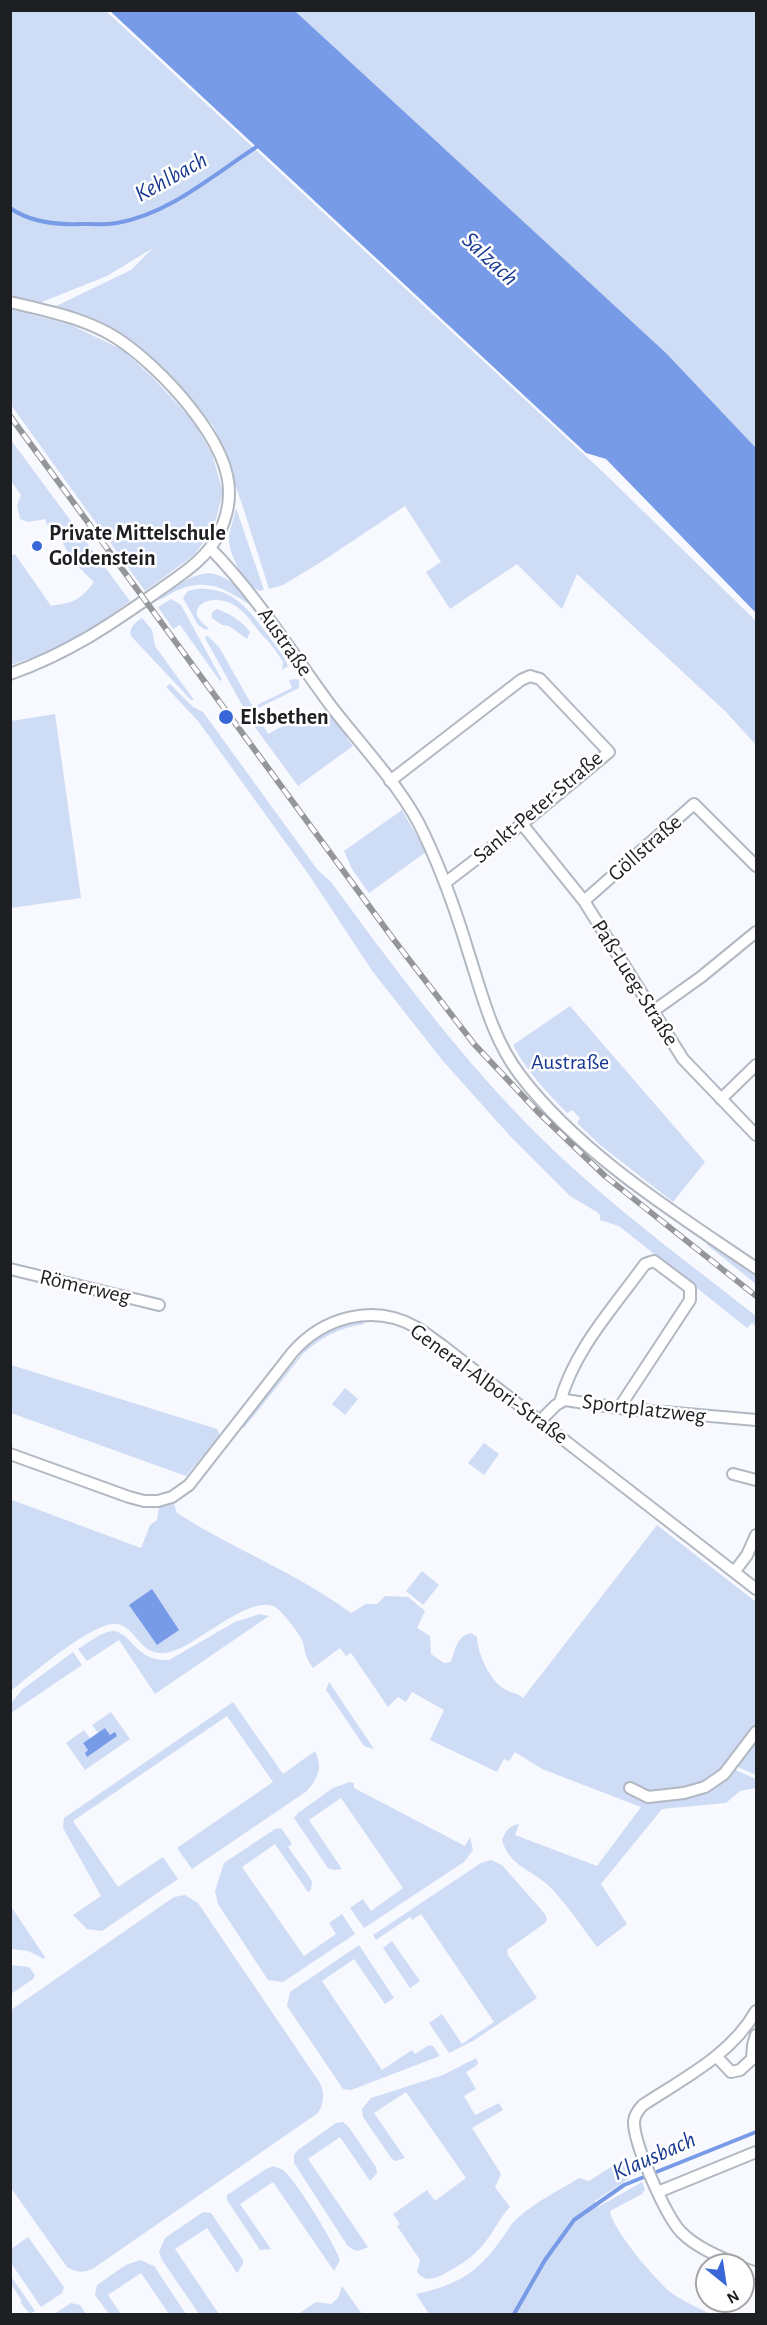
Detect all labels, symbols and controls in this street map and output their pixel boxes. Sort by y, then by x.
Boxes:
water label: Kehlbach [130,145,212,209]
water label: Salzach [456,226,524,292]
place label: Private Mittelschule Goldenstein [49,520,226,572]
marker: Private Mittelschule Goldenstein [30,539,44,553]
street label: Austraße [252,602,318,682]
place label: Elsbethen [240,704,329,730]
marker: Elsbethen [217,708,235,726]
street label: Sankt-Peter-Straße [468,745,608,869]
street label: Göllstraße [603,809,687,887]
street label: Paß-Lueg-Straße [586,915,684,1051]
park label: Austraße [531,1049,609,1075]
street label: Römerweg [37,1264,133,1310]
street label: General-Albori-Straße [405,1318,573,1450]
street label: Sportplatzweg [581,1388,707,1430]
water label: Klausbach [608,2125,700,2187]
north arrow [695,2253,755,2313]
text: N [724,2287,742,2307]

